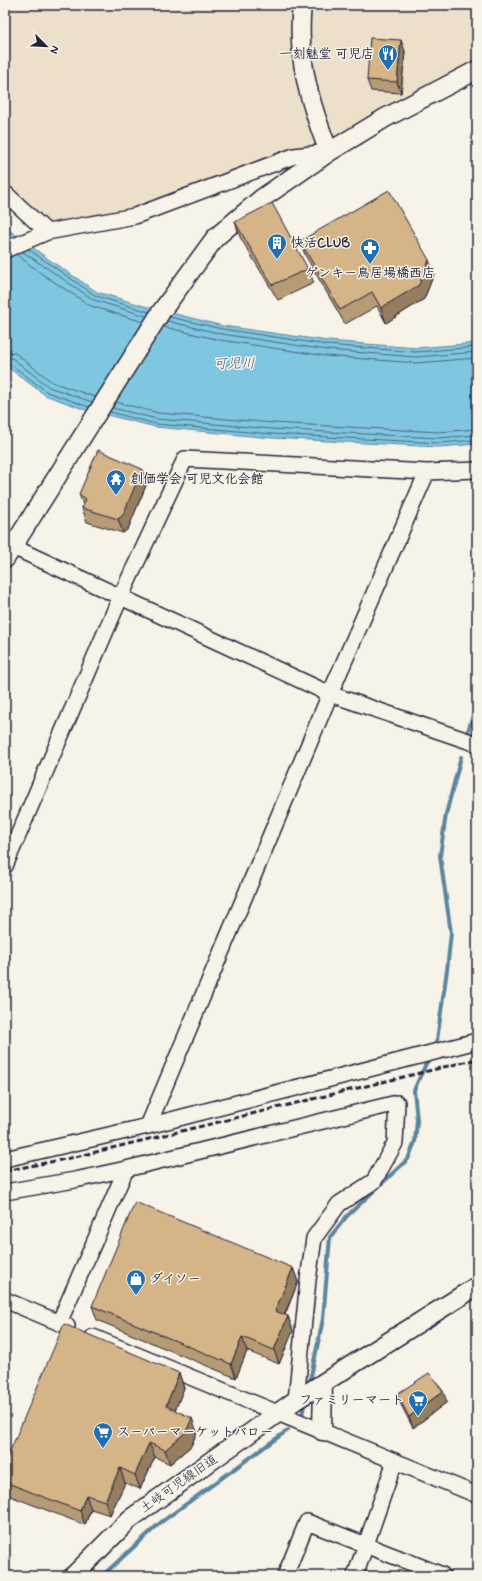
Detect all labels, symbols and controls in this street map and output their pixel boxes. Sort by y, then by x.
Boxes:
north arrow [26,26,66,66]
text: N [46,43,62,56]
restaurant icon: 一刻魅堂 可児店 [377,43,399,71]
place label: 一刻魅堂 可児店 [279,46,374,63]
building icon: 快活CLUB [266,232,288,260]
place label: 快活CLUB [291,235,350,252]
pharmacy icon: ゲンキー鳥居場橋西店 [359,237,381,265]
place label: ゲンキー鳥居場橋西店 [305,265,435,282]
water label: 可児川 [213,355,255,373]
temple icon: 創価学会 可児文化会館 [105,468,127,496]
place label: 創価学会 可児文化会館 [130,471,264,488]
shop icon: ダイソー [125,1268,147,1296]
place label: ダイソー [150,1271,201,1288]
supermarket icon: ファミリーマート [407,1389,429,1417]
place label: ファミリーマート [299,1392,404,1409]
supermarket icon: スーパーマーケットバロー [92,1421,114,1449]
place label: スーパーマーケットバロー [117,1424,273,1441]
street label: 土岐可児線旧道 [137,1451,221,1517]

